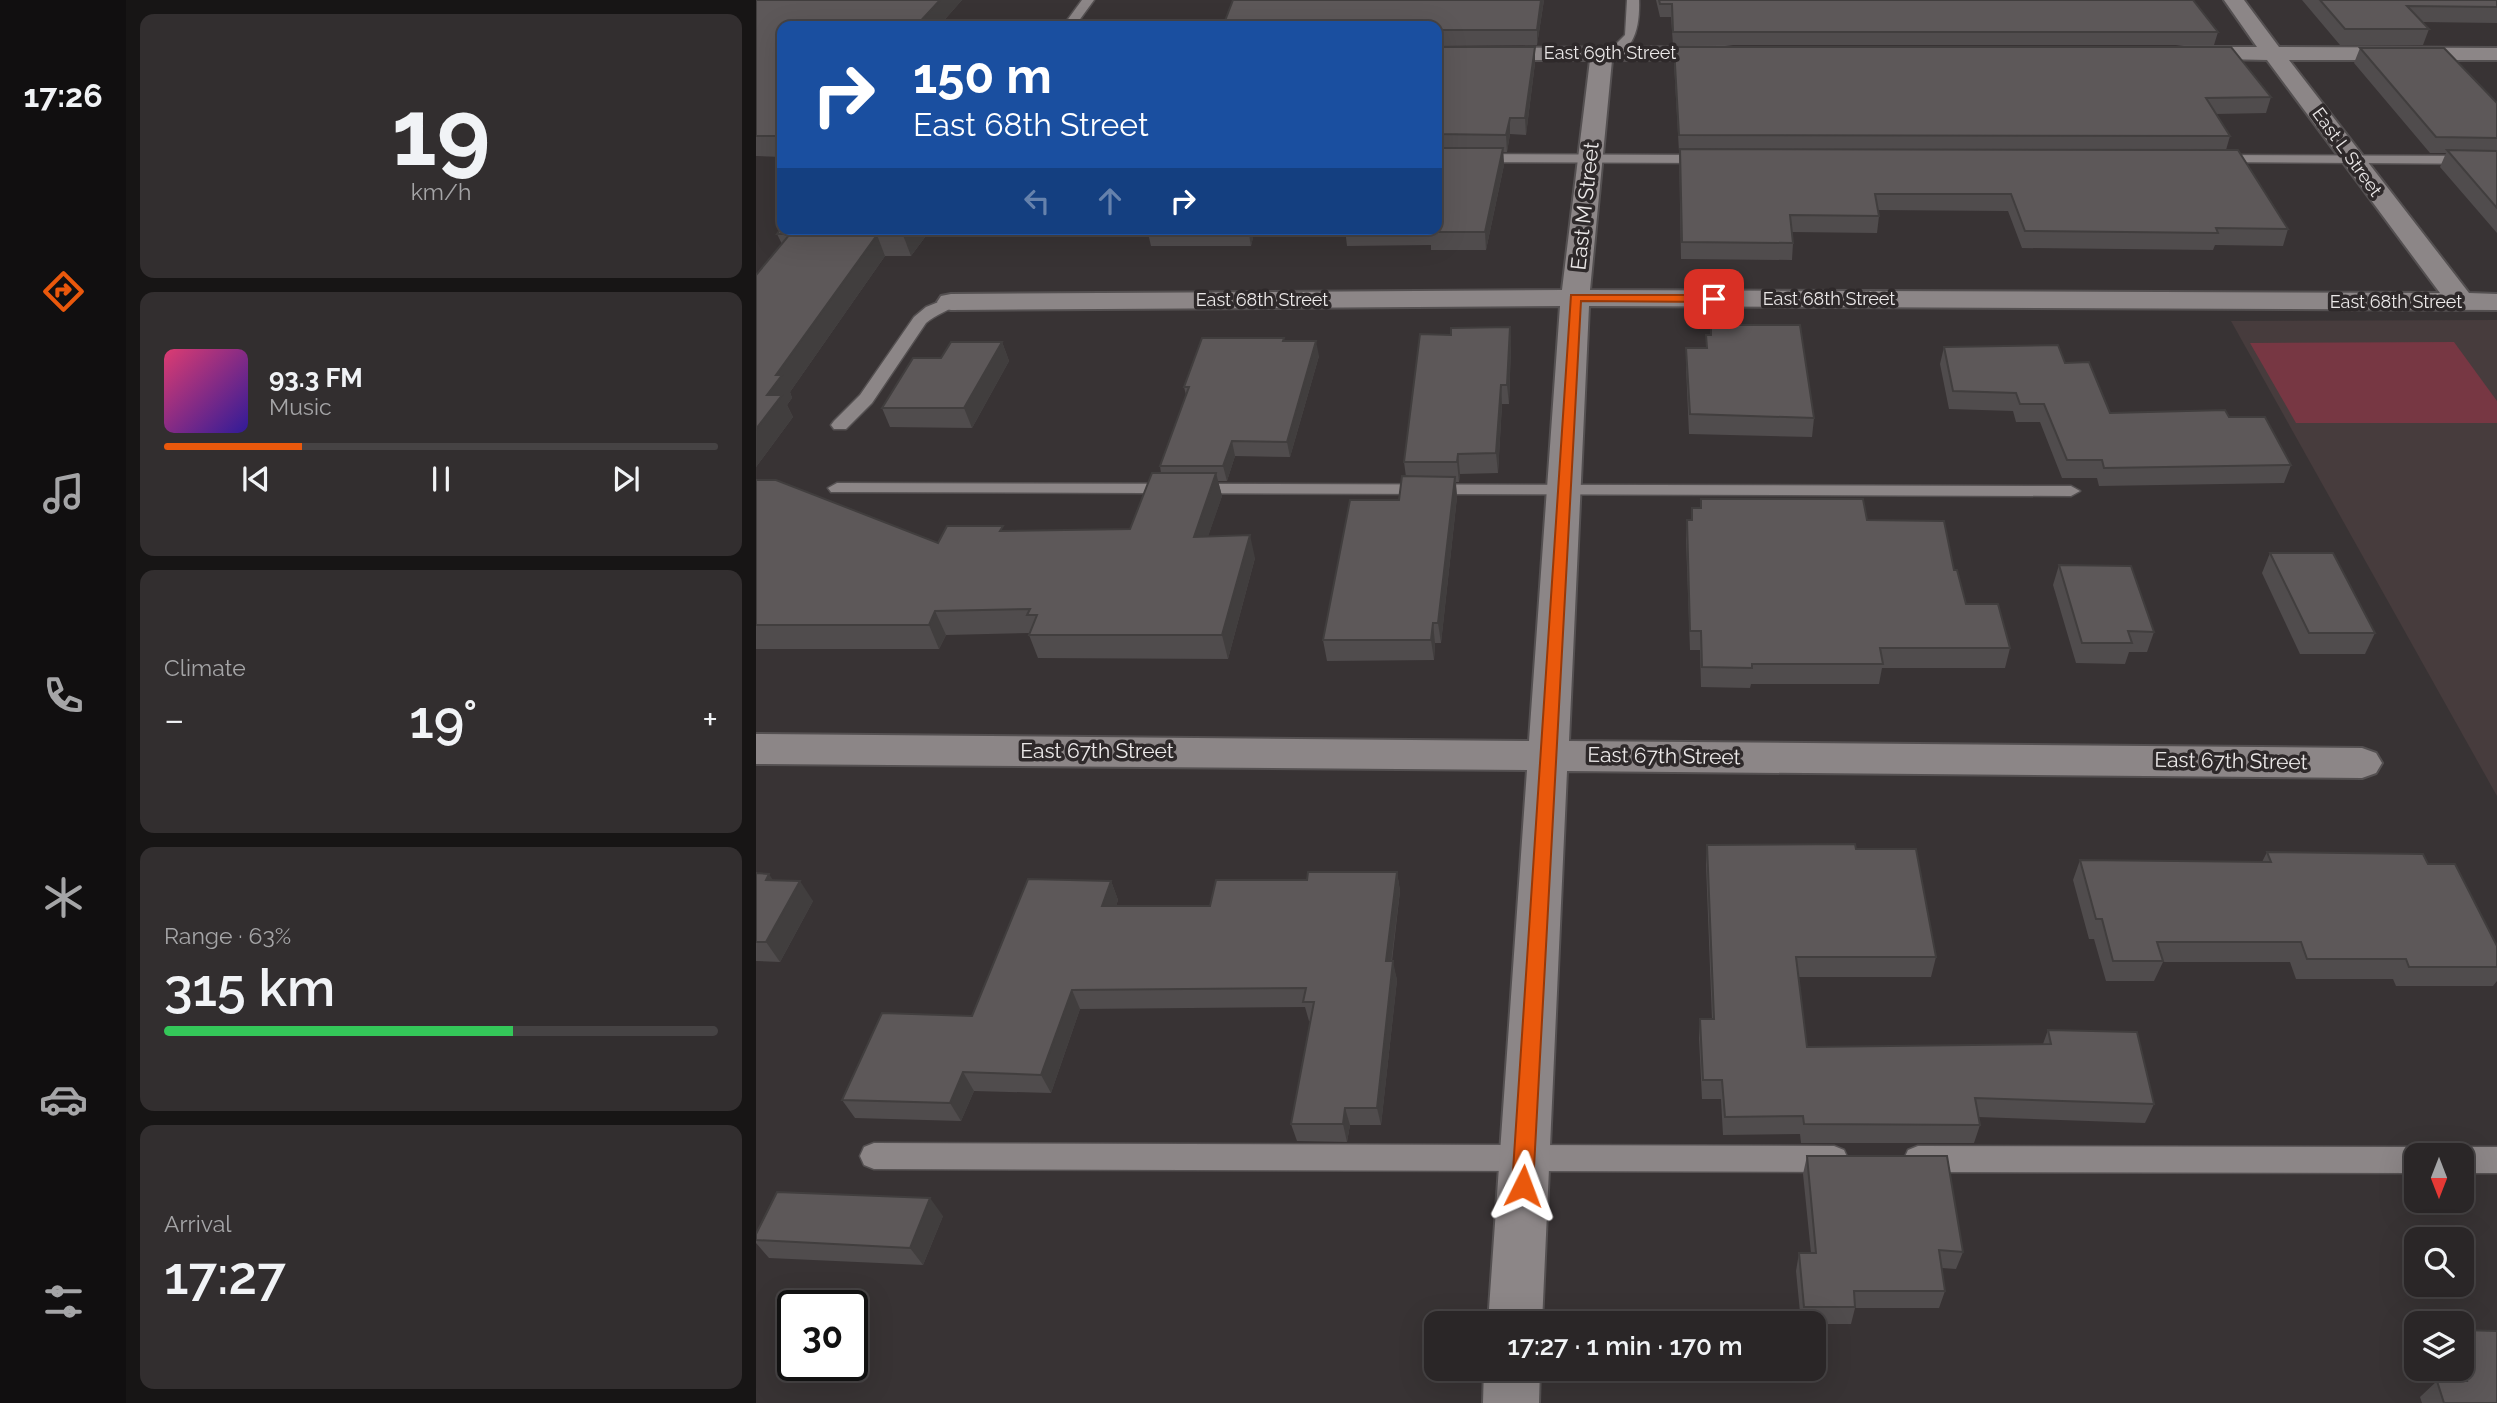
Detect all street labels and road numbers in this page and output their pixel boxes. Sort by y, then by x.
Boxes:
street label: East 69th Street [1544,42,1676,63]
street label: East L Street [2308,103,2387,200]
street label: East M Street [1565,141,1604,271]
street label: East 68th Street [1763,288,1895,309]
street label: East 68th Street [1196,289,1328,310]
street label: East 68th Street [2330,291,2462,312]
street label: East 67th Street [1020,738,1174,763]
street label: East 67th Street [1587,742,1741,769]
street label: East 67th Street [2154,747,2308,774]

